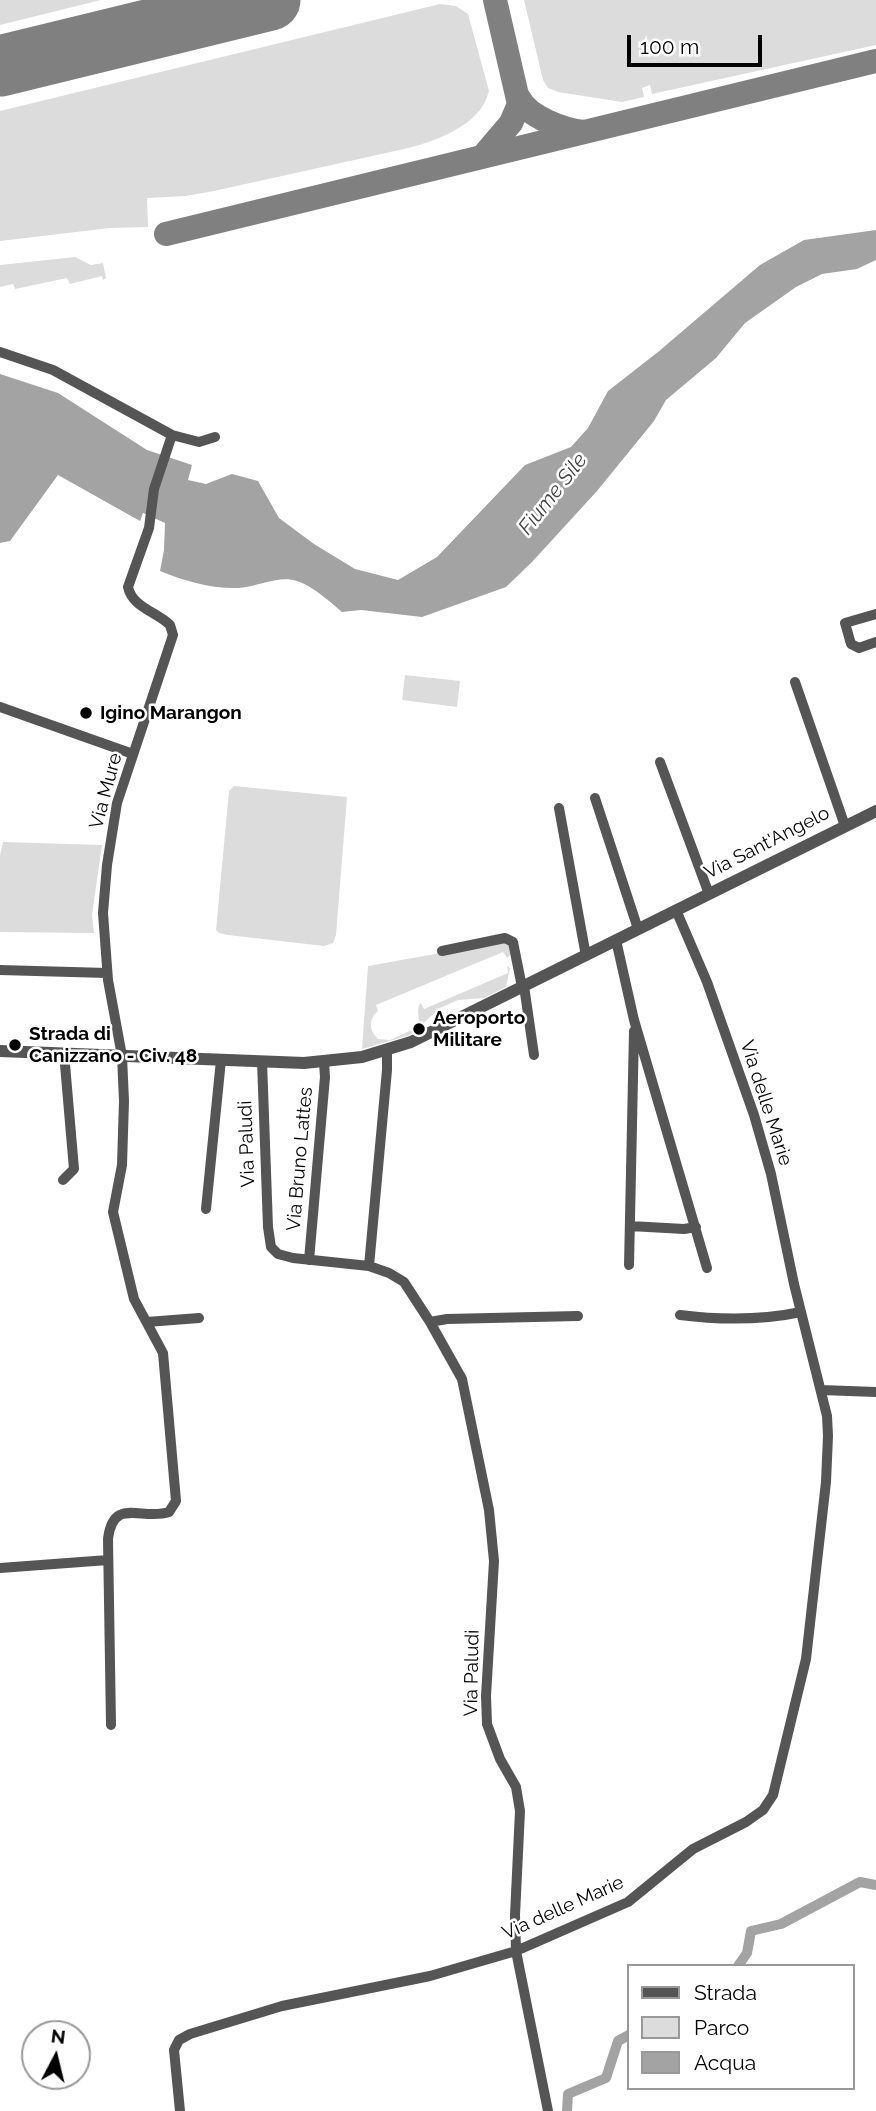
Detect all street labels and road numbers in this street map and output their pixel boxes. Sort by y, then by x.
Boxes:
street label: Via Mure [85,751,127,831]
street label: Via Sant'Angelo [701,802,833,884]
street label: Via delle Marie [735,1037,797,1169]
street label: Via Bruno Lattes [282,1086,318,1232]
street label: Via Paludi [234,1100,260,1188]
street label: Via Paludi [460,1629,484,1717]
street label: Via delle Marie [499,1871,627,1945]

